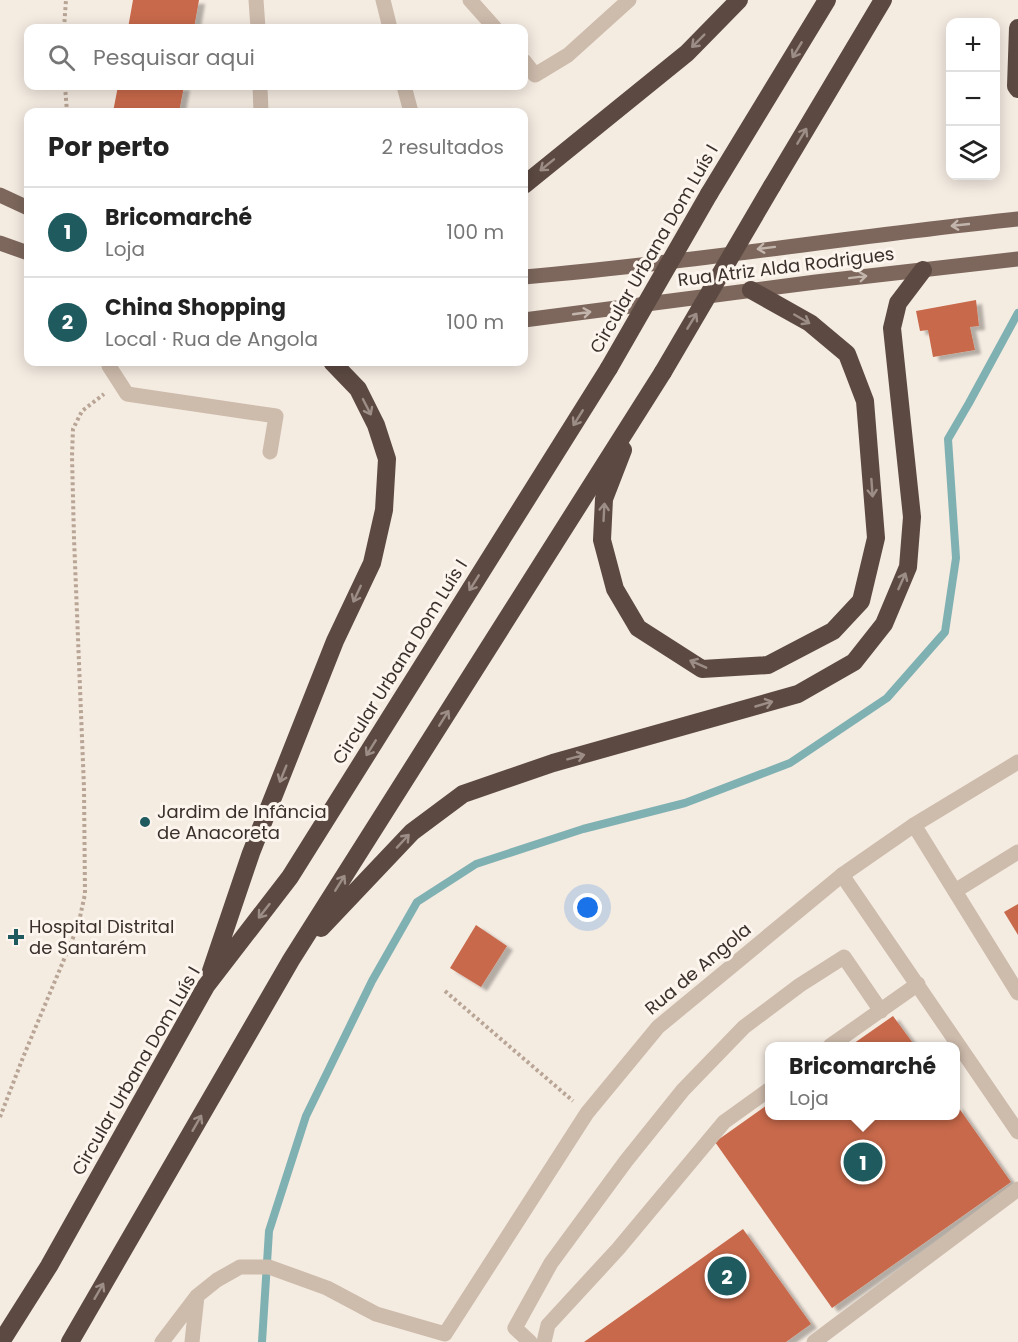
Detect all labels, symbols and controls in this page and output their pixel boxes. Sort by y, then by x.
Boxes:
map controls [946,18,1000,180]
button: + [946,18,1000,72]
search box [24,24,528,90]
one-way arrow [690,34,705,49]
icon: search [45,41,78,74]
one-way arrow [790,41,802,58]
text: Pesquisar aqui [93,42,255,73]
button: − [946,72,1000,126]
button: layers [946,126,1000,180]
one-way arrow [797,128,809,145]
text: Por perto [48,129,169,165]
text: 2 resultados [382,133,504,161]
street label: Circular Urbana Dom Luís I [583,140,724,358]
one-way arrow [540,159,556,172]
text: Bricomarché [105,202,252,233]
text: 1 [64,218,71,246]
text: 100 m [447,218,504,246]
one-way arrow [950,220,970,231]
text: Loja [105,235,145,263]
street label: Rua Atriz Alda Rodrigues [676,241,896,292]
one-way arrow [757,243,777,254]
one-way arrow [848,271,868,282]
text: China Shopping [105,292,286,323]
one-way arrow [571,307,591,318]
text: 2 [62,308,73,336]
text: 100 m [447,308,504,336]
one-way arrow [687,313,699,330]
one-way arrow [793,313,810,325]
text: Local · Rua de Angola [105,325,318,353]
one-way arrow [362,398,374,416]
one-way arrow [571,409,583,426]
one-way arrow [867,478,878,498]
one-way arrow [598,502,609,522]
street label: Circular Urbana Dom Luís I [326,555,473,769]
one-way arrow [897,573,908,591]
one-way arrow [468,574,480,591]
one-way arrow [351,584,363,602]
one-way arrow [689,658,707,669]
one-way arrow [754,698,773,709]
one-way arrow [438,710,450,727]
one-way arrow [364,739,376,756]
one-way arrow [566,751,585,762]
one-way arrow [276,764,287,783]
place label: Jardim de Infância de Anacoreta [157,799,327,845]
marker: Jardim de Infância de Anacoreta [138,815,152,829]
one-way arrow [396,833,410,848]
one-way arrow [334,875,346,892]
your location [573,893,602,922]
one-way arrow [257,903,270,919]
place label: Hospital Distrital de Santarém [29,914,174,960]
street label: Rua de Angola [639,917,756,1020]
marker: Hospital Distrital de Santarém [7,928,25,946]
street label: Circular Urbana Dom Luís I [65,962,206,1180]
popup [765,1042,960,1120]
text: Bricomarché [789,1051,936,1082]
text: Loja [789,1084,829,1112]
one-way arrow [191,1115,203,1132]
pin: 1 [844,1140,882,1184]
pin: 2 [708,1254,746,1298]
one-way arrow [94,1283,106,1300]

